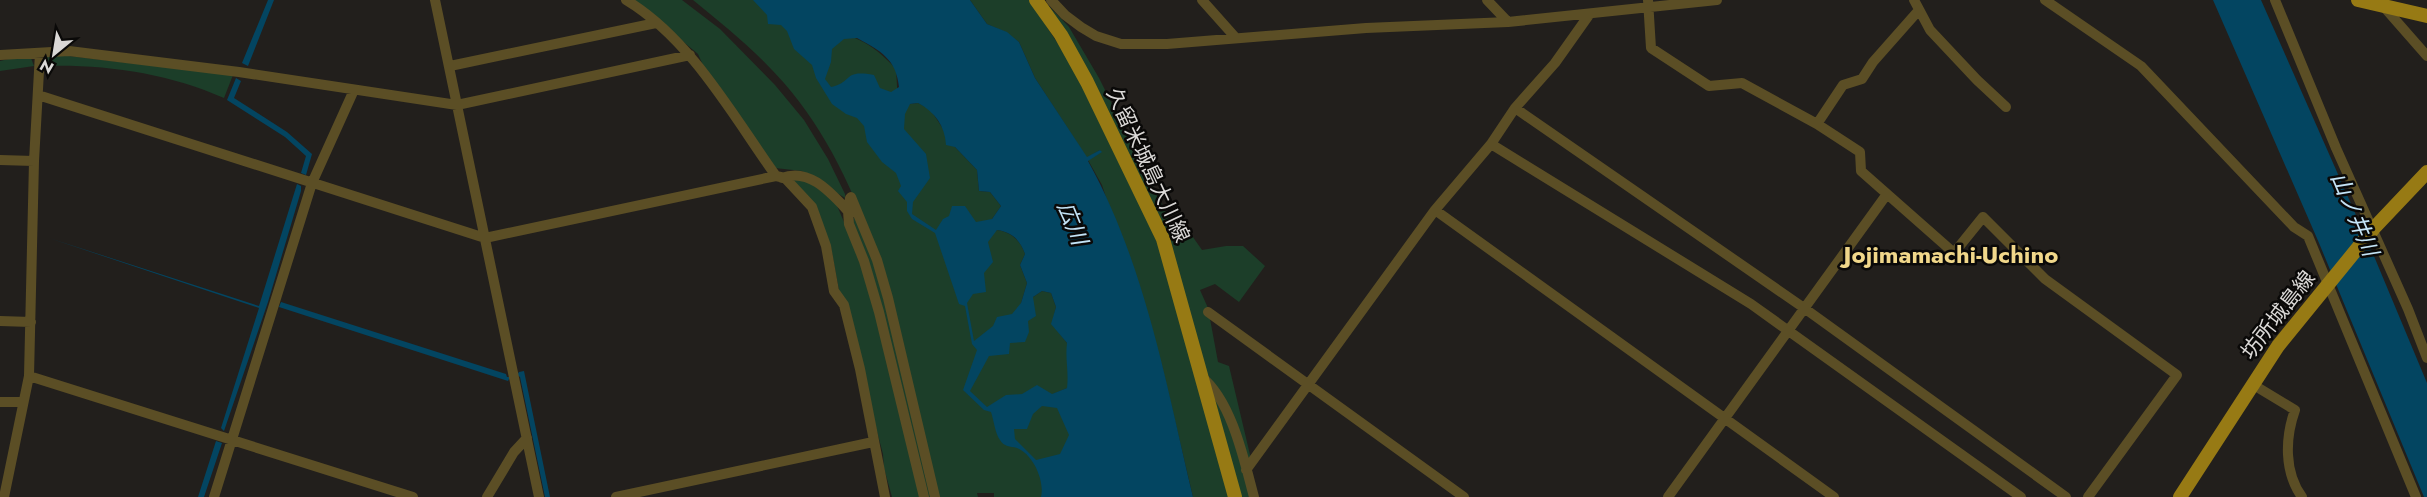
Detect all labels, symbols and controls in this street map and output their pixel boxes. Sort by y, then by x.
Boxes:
north arrow [24,24,84,84]
text: N [35,53,58,80]
street label: 久留米城島大川線 [1099,83,1197,247]
water label: 山ノ井川 [2323,167,2388,263]
water label: 広川 [1050,197,1097,251]
district label: Jojimamachi-Uchino [1840,237,2058,272]
street label: 坊所城島線 [2234,264,2322,366]

